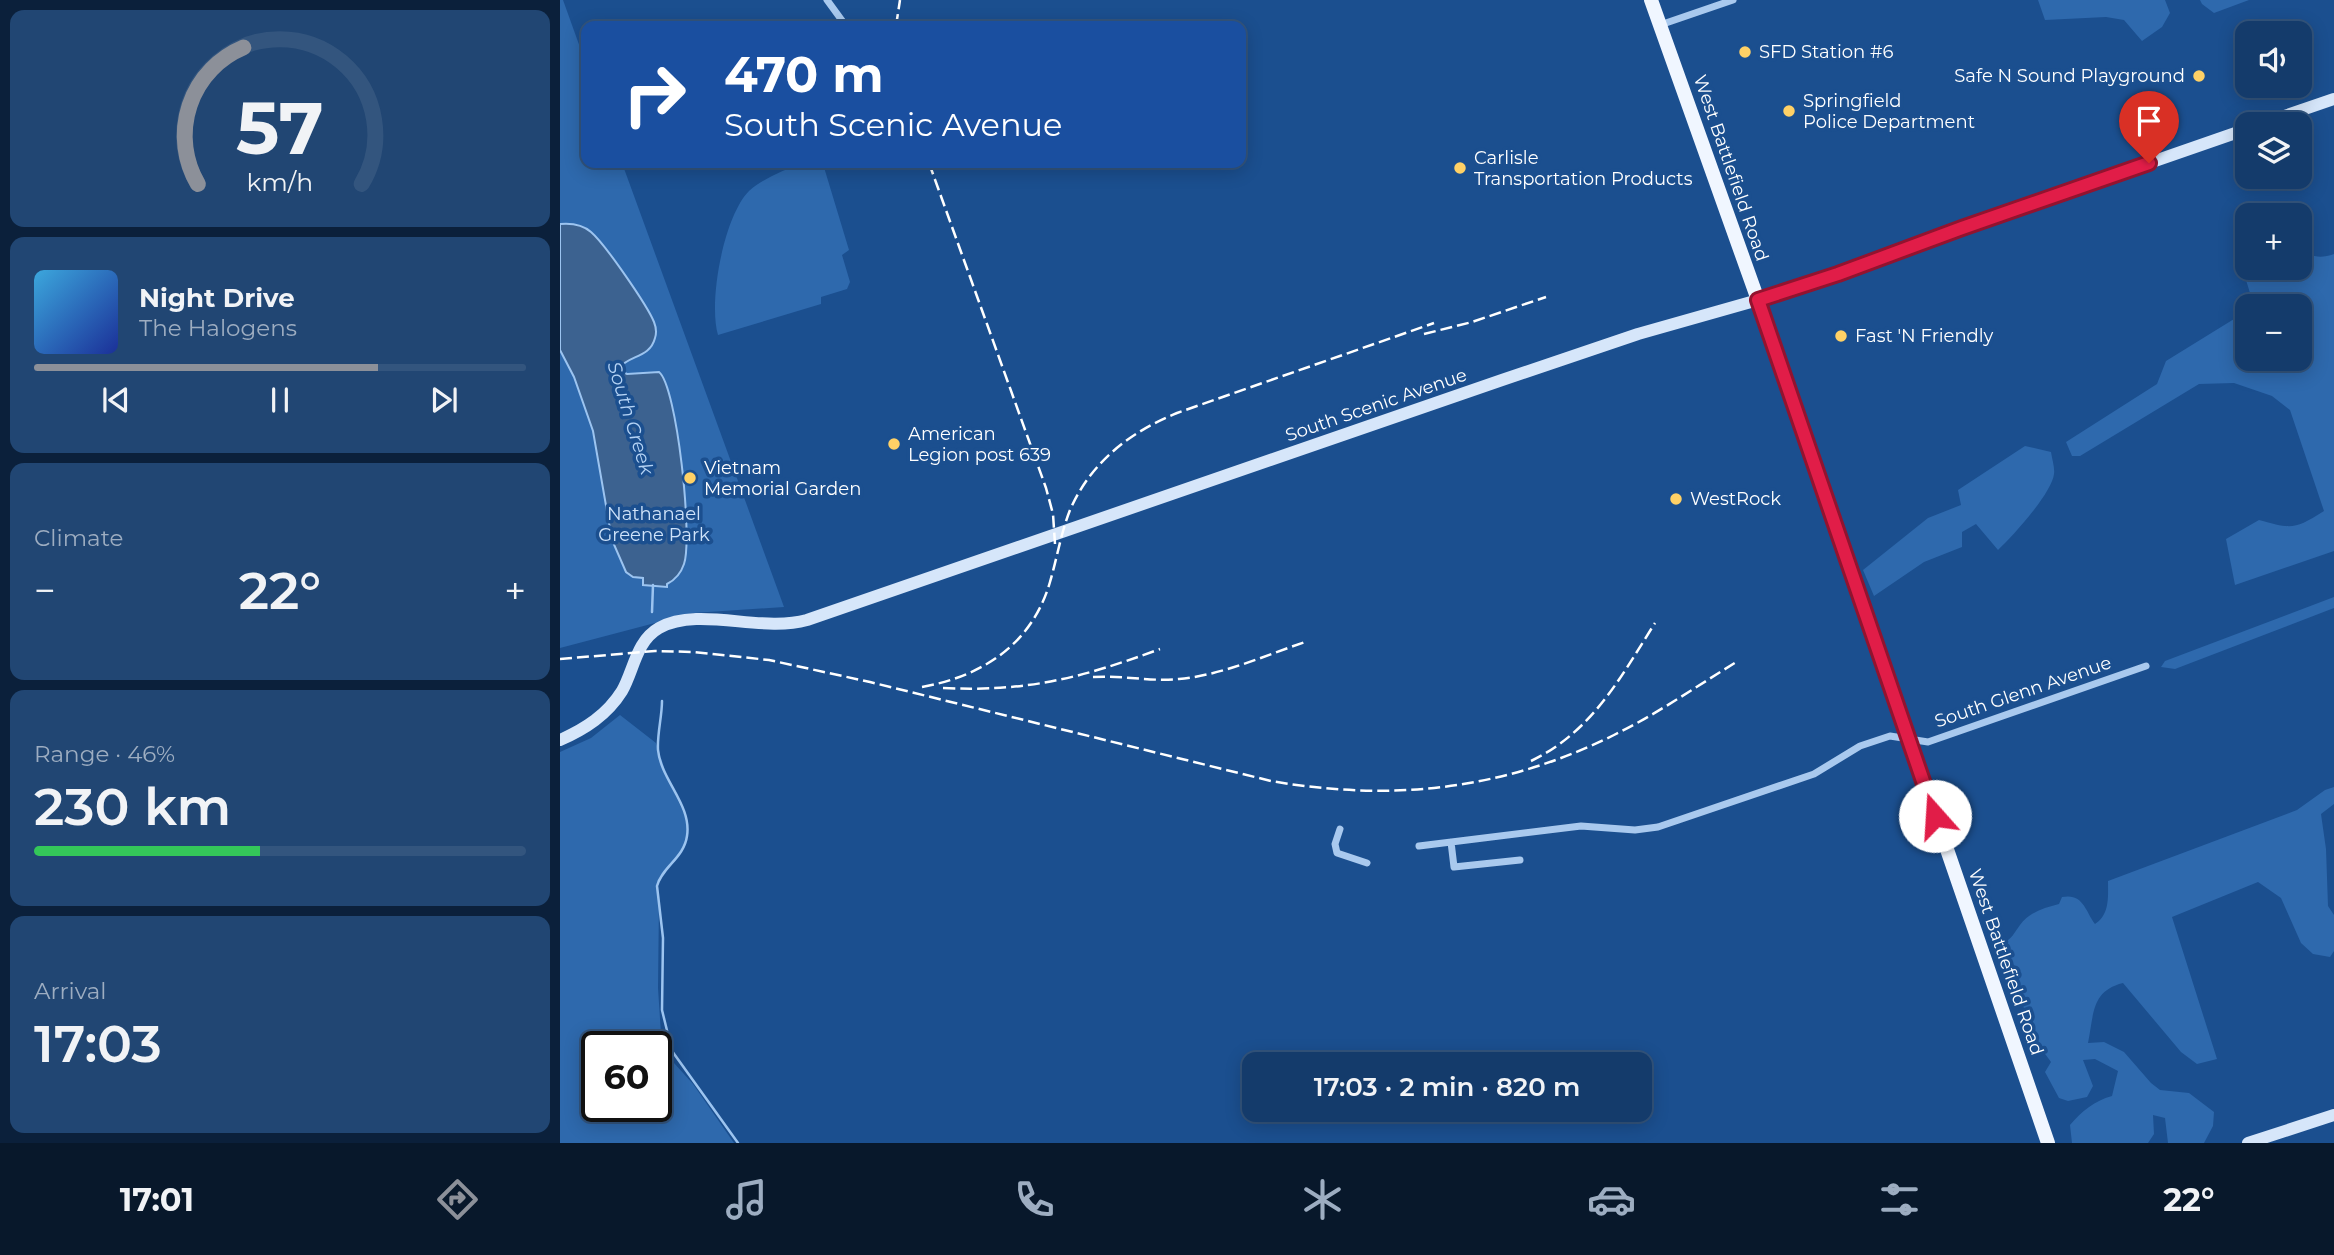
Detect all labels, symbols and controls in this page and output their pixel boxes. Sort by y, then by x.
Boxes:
map controls [2235,21,2312,371]
button: sound [2235,21,2312,98]
place label: SFD Station #6 [1759,41,1894,63]
marker: SFD Station #6 [1737,44,1753,60]
text: 470 m [724,45,884,104]
icon: right [609,49,700,140]
place label: Safe N Sound Playground [1954,65,2185,87]
marker: Safe N Sound Playground [2191,68,2207,84]
street label: West Battlefield Road [1689,72,1773,264]
text: 57 [236,85,324,173]
place label: Springfield Police Department [1803,90,1975,133]
pin [2119,91,2179,163]
icon: arrive [2130,102,2168,140]
marker: Springfield Police Department [1781,103,1797,119]
text: South Scenic Avenue [724,105,1062,144]
button: layers [2235,112,2312,189]
place label: Carlisle Transportation Products [1474,147,1693,190]
marker: Carlisle Transportation Products [1452,160,1468,176]
text: km/h [247,167,313,197]
button: + [2235,203,2312,280]
text: Night Drive [139,282,295,314]
button: − [2235,294,2312,371]
text: The Halogens [139,314,297,342]
place label: Fast 'N Friendly [1855,325,1994,347]
marker: Fast 'N Friendly [1833,328,1849,344]
water label: South Creek [602,359,659,478]
street label: South Scenic Avenue [1282,364,1470,446]
icon: previous [97,381,135,419]
icon: pause [261,381,299,419]
icon: next [425,381,463,419]
place label: American Legion post 639 [908,423,1051,466]
marker: American Legion post 639 [886,436,902,452]
place label: Vietnam Memorial Garden [704,457,861,500]
marker: Vietnam Memorial Garden [682,470,698,486]
place label: WestRock [1690,488,1781,510]
marker: WestRock [1668,491,1684,507]
park label: Nathanael Greene Park [598,503,710,546]
text: Climate [34,524,123,552]
text: 22° [239,559,321,622]
text: − [34,567,56,614]
text: + [504,567,526,614]
street label: South Glenn Avenue [1932,651,2114,733]
text: Range · 46% [34,740,175,768]
text: 230 km [34,775,231,838]
position arrow [1898,779,1972,853]
street label: West Battlefield Road [1964,866,2048,1058]
text: Arrival [34,977,107,1005]
text: 17:03 [34,1012,162,1075]
speed limit sign: 60 [581,1031,672,1122]
text: 17:03 · 2 min · 820 m [1314,1071,1580,1103]
icon: directions [433,1175,482,1224]
icon: music [722,1175,771,1224]
icon: phone [1010,1175,1059,1224]
icon: climate [1298,1175,1347,1224]
icon: car [1587,1175,1636,1224]
icon: filters [1875,1175,1924,1224]
text: 17:01 [120,1180,194,1219]
text: 22° [2163,1180,2214,1219]

